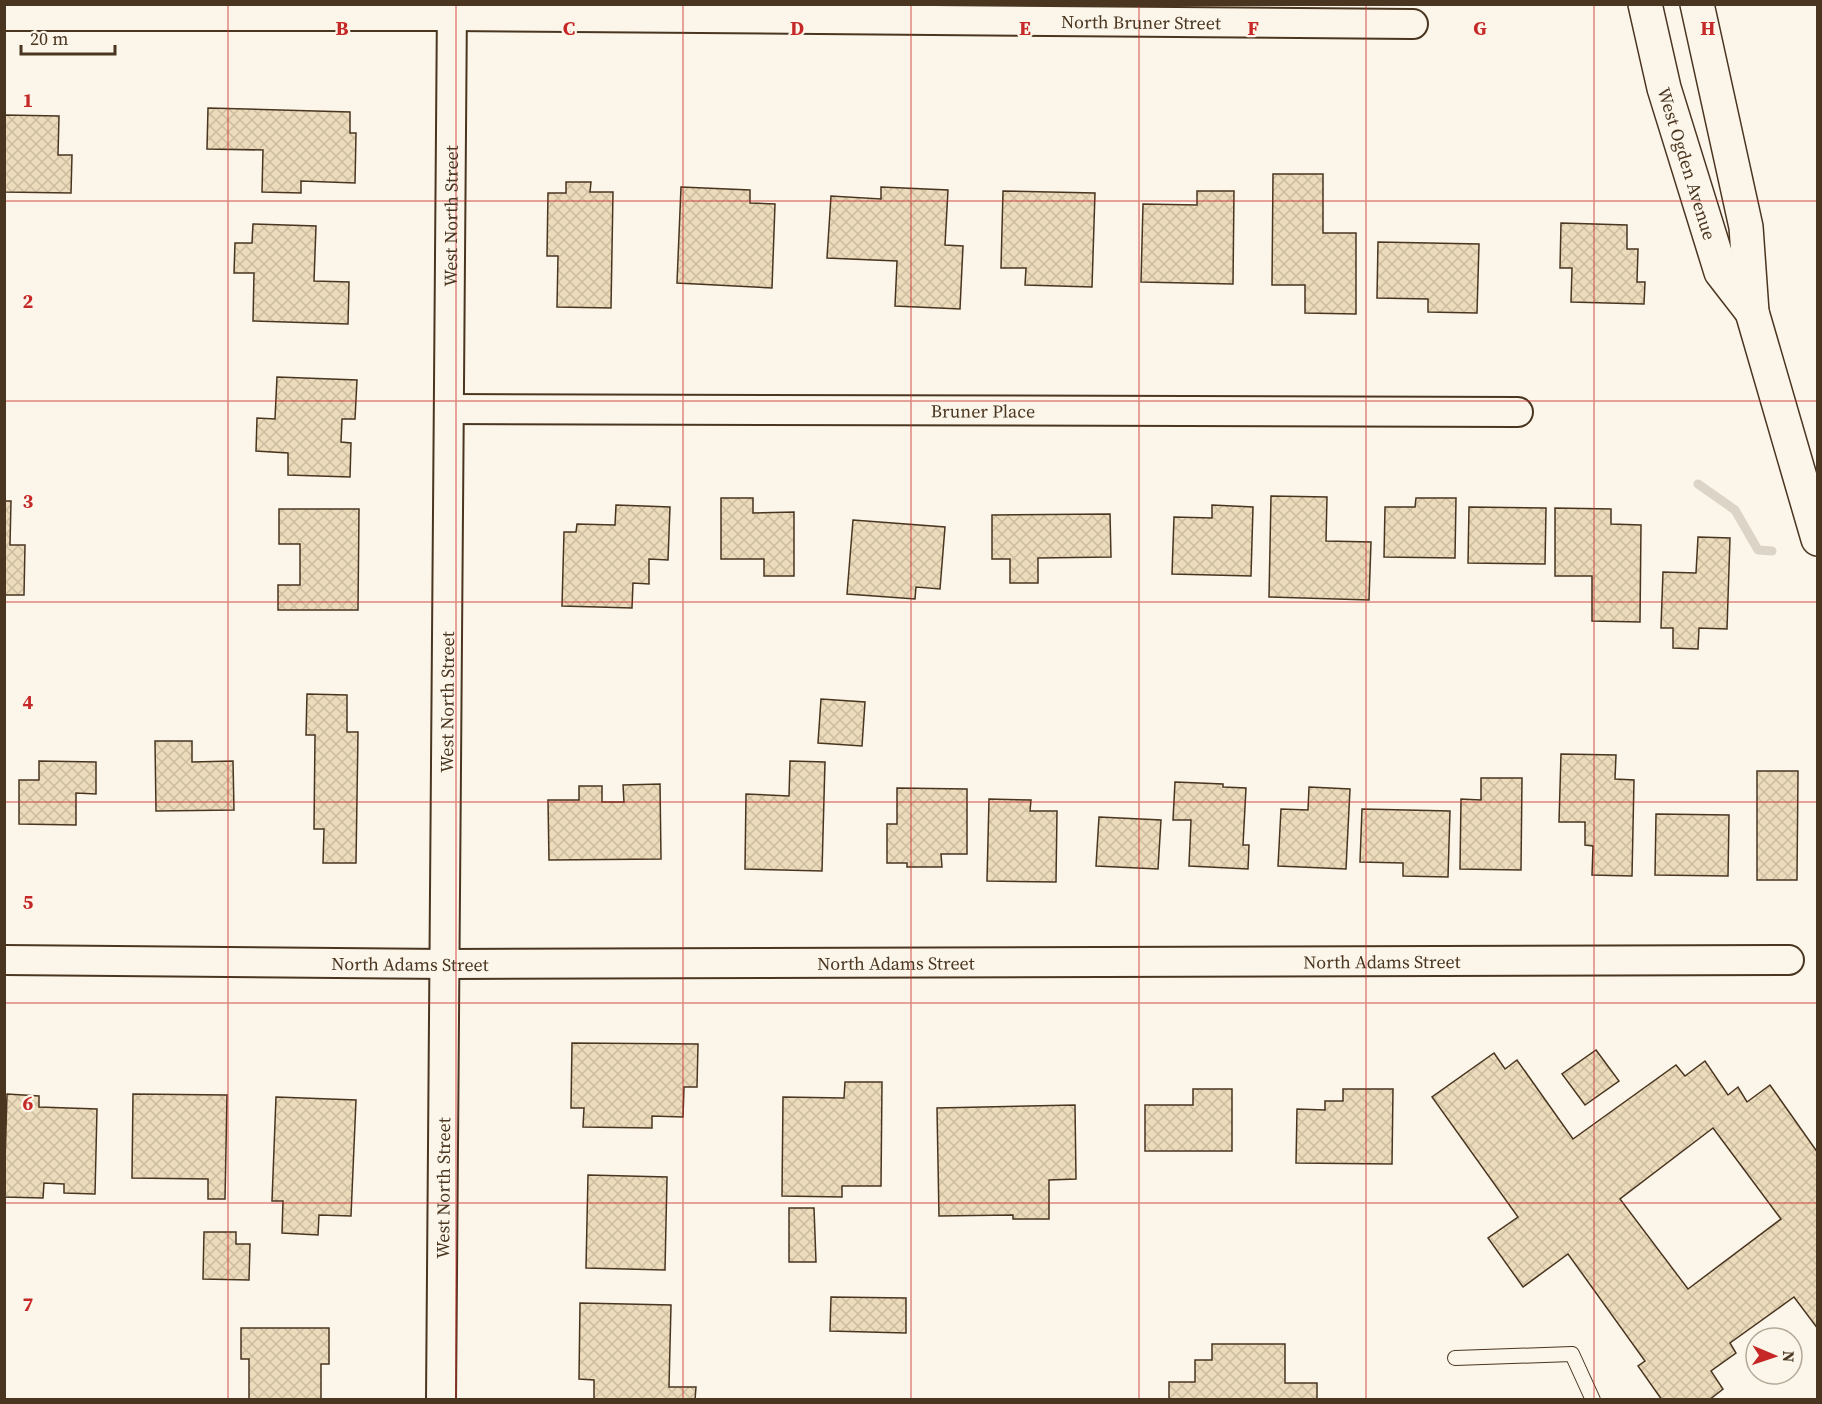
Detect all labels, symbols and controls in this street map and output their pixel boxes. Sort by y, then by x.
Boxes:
street label: North Bruner Street [1061,9,1221,35]
text: B [335,14,349,42]
text: C [563,14,575,42]
text: D [790,14,804,42]
text: E [1019,14,1031,42]
text: F [1247,14,1259,42]
text: G [1473,14,1487,42]
text: H [1700,14,1716,42]
scale bar [21,18,116,56]
text: 20 m [30,26,68,51]
street label: West Ogden Avenue [1652,84,1723,243]
text: 1 [23,86,33,114]
street label: West North Street [437,145,463,287]
text: 2 [23,287,34,315]
street label: Bruner Place [931,398,1035,423]
text: 3 [23,487,34,515]
street label: West North Street [433,631,460,773]
text: 4 [23,688,34,716]
text: 5 [23,888,34,916]
street label: North Adams Street [1303,948,1461,974]
street label: North Adams Street [331,950,489,977]
street label: North Adams Street [817,950,975,975]
text: 6 [23,1089,34,1117]
street label: West North Street [430,1117,456,1259]
text: 7 [23,1290,34,1318]
north arrow [1744,1326,1804,1386]
text: N [1778,1350,1800,1363]

